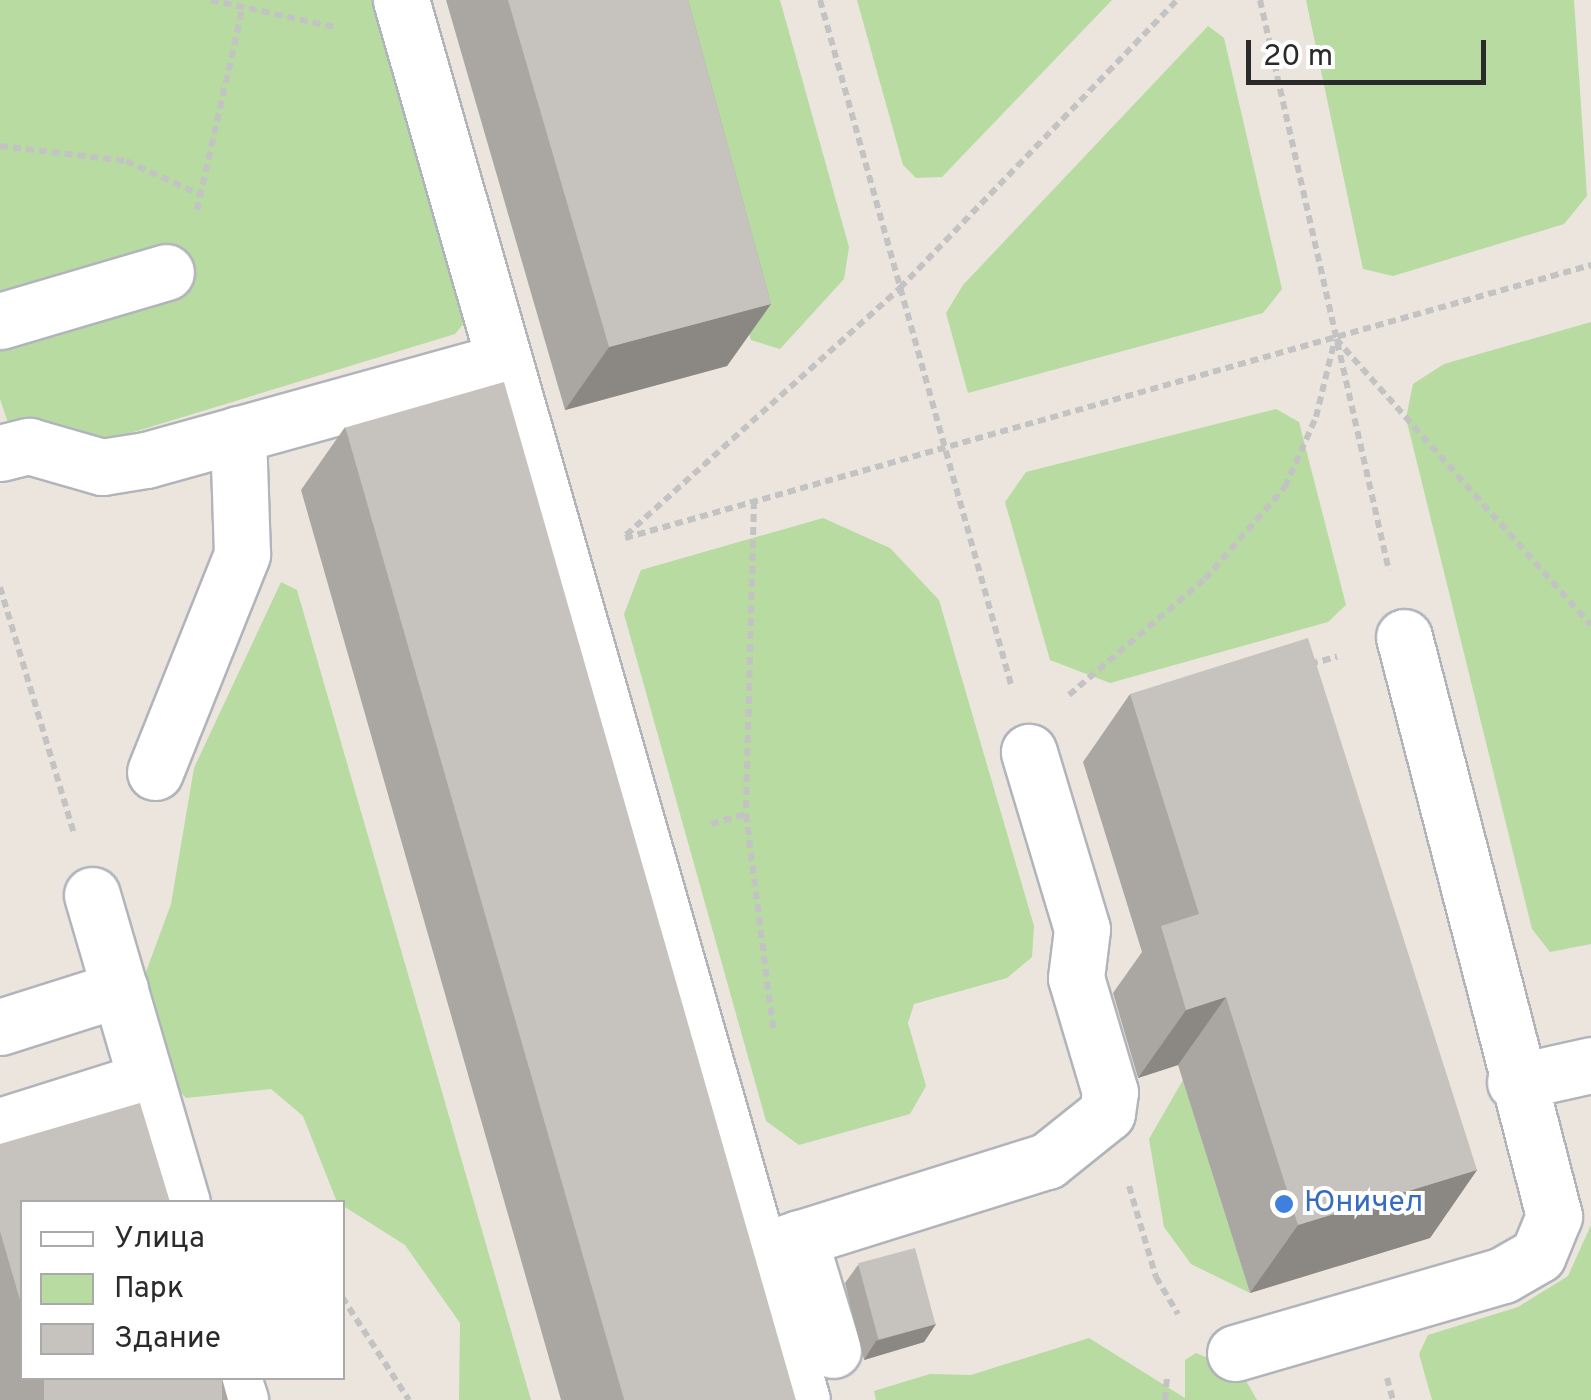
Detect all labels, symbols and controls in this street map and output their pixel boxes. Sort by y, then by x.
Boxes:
scale bar [1251,20,1491,82]
text: 20 m [1263,39,1333,76]
place label: Юничел [1304,1186,1423,1222]
marker: Юничел [1273,1193,1295,1215]
legend [20,1200,345,1380]
text: Улица [114,1221,205,1258]
text: Парк [114,1271,184,1308]
text: Здание [114,1321,221,1358]

